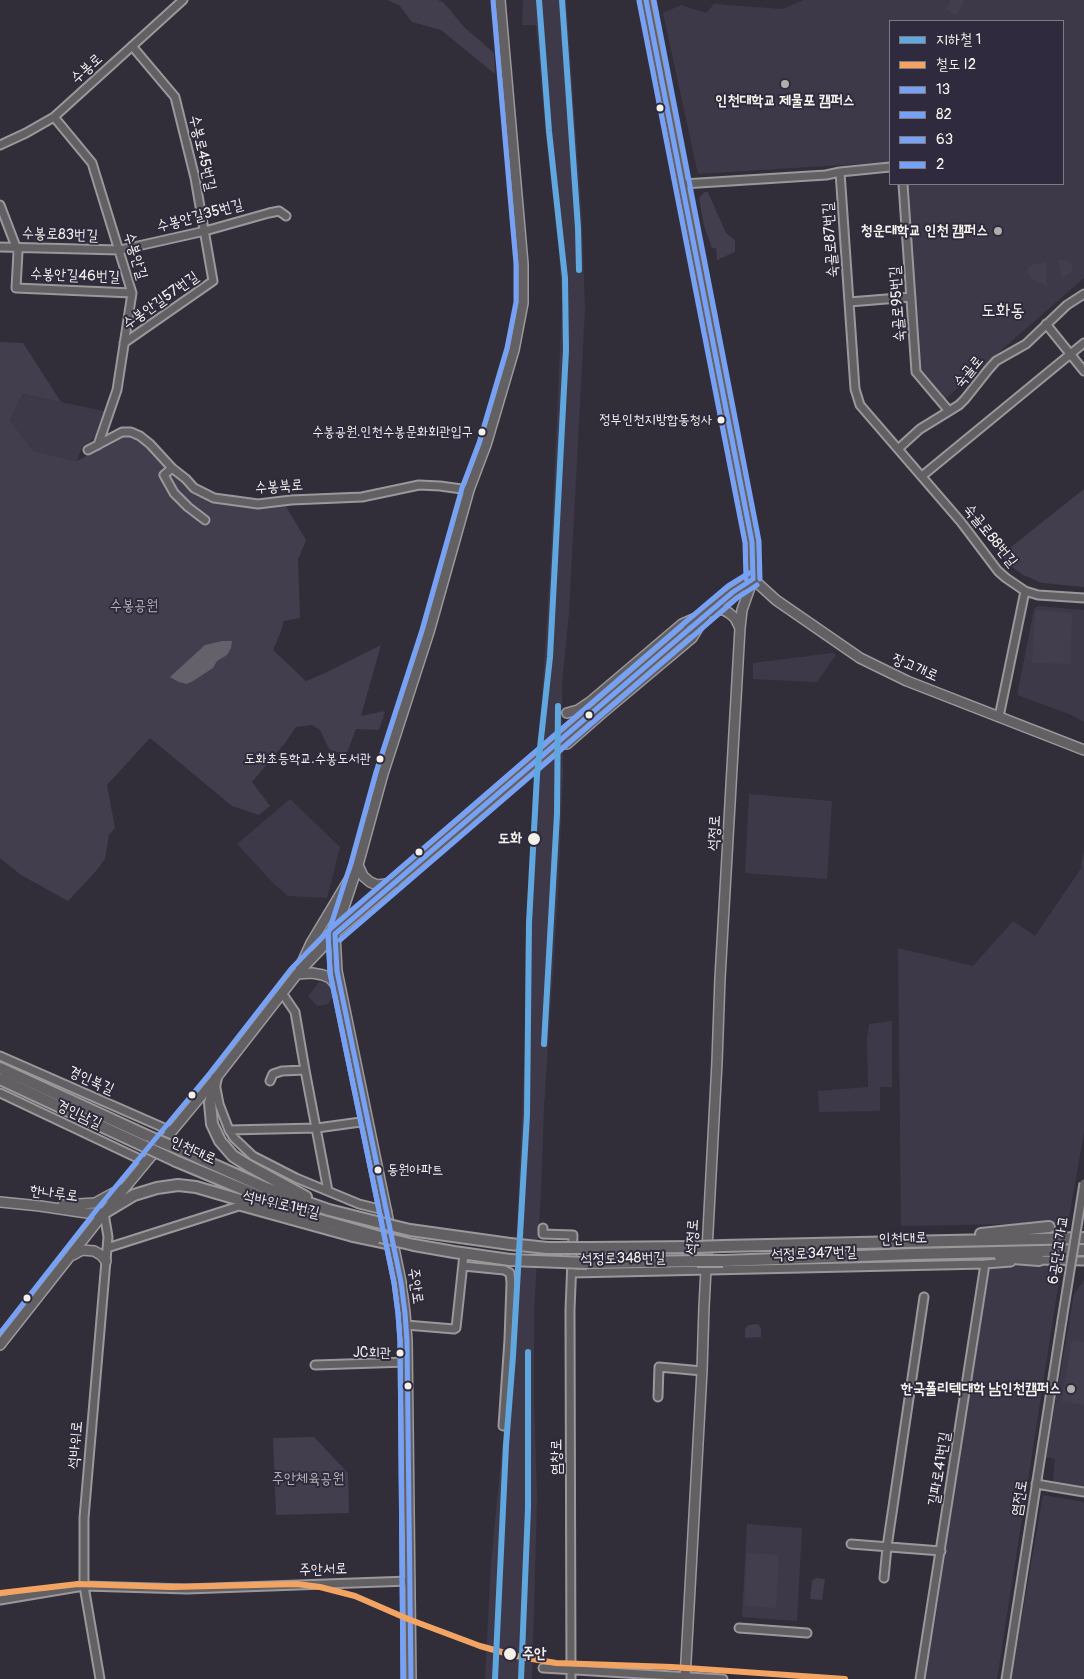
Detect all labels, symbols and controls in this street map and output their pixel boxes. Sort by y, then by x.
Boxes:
legend [889,20,1064,185]
text: 지하철 1 [936,30,981,49]
street label: 수봉로 [68,50,106,88]
text: 철도 I2 [936,55,976,74]
marker: 인천대학교 제물포 캠퍼스 [779,78,791,90]
text: 13 [936,80,950,99]
place label: 인천대학교 제물포 캠퍼스 [715,92,855,110]
unlabelled marker [655,103,665,113]
text: 82 [936,105,952,124]
street label: 수봉로45번길 [185,113,219,193]
text: 63 [936,130,953,149]
text: 2 [936,155,944,174]
street label: 수봉안길35번길 [155,196,245,236]
street label: 숙골로87번길 [819,202,843,278]
place label: 청운대학교 인천 캠퍼스 [861,222,988,240]
street label: 수봉로83번길 [22,225,98,245]
marker: 청운대학교 인천 캠퍼스 [992,225,1004,237]
street label: 수봉안길 [119,230,151,282]
street label: 수봉안길46번길 [30,265,120,287]
street label: 숙골로95번길 [886,265,910,343]
street label: 수봉안길57번길 [120,268,202,334]
district label: 도화동 [981,300,1025,322]
street label: 숙골로 [950,352,988,392]
place label: 정부인천지방합동청사 [599,412,712,428]
marker: 정부인천지방합동청사 [716,415,726,425]
place label: 수봉공원.인천수봉문화회관입구 [312,424,473,440]
marker: 수봉공원.인천수봉문화회관입구 [477,427,487,437]
street label: 수봉북로 [254,476,304,498]
street label: 숙골로88번길 [959,501,1021,571]
park label: 수봉공원 [110,597,158,615]
street label: 장고개로 [889,650,941,686]
unlabelled marker [584,710,594,720]
place label: 도화초등학교.수봉도서관 [244,751,371,767]
marker: 도화초등학교.수봉도서관 [375,754,385,764]
street label: 석정로 [705,814,725,852]
place label: 도화 [498,830,522,848]
marker: 도화 [526,831,542,847]
unlabelled marker [414,847,424,857]
street label: 경인북길 [65,1063,117,1099]
unlabelled marker [187,1090,197,1100]
street label: 경인남길 [53,1097,105,1133]
street label: 인천대로 [167,1133,219,1169]
place label: 동원아파트 [387,1162,443,1178]
marker: 동원아파트 [373,1165,383,1175]
street label: 한나루로 [29,1182,79,1206]
street label: 석바위로1번길 [241,1187,321,1223]
street label: 6공단고가교 [1045,1214,1073,1286]
street label: 석정로 [683,1218,703,1256]
street label: 인천대로 [879,1229,927,1249]
street label: 석정로347번길 [771,1244,857,1264]
street label: 석정로348번길 [580,1249,666,1269]
street label: 주안로 [404,1267,426,1305]
unlabelled marker [22,1293,32,1303]
place label: JC회관 [353,1345,391,1361]
marker: JC회관 [395,1348,405,1358]
place label: 한국폴리텍대학 남인천캠퍼스 [901,1380,1061,1398]
unlabelled marker [403,1381,413,1391]
marker: 한국폴리텍대학 남인천캠퍼스 [1065,1383,1077,1395]
street label: 석바위로 [65,1420,87,1470]
street label: 길파로41번길 [925,1431,955,1507]
street label: 염창로 [548,1439,566,1475]
park label: 주안체육공원 [272,1470,344,1488]
street label: 염전로 [1008,1479,1032,1517]
street label: 주안서로 [299,1560,347,1580]
place label: 주안 [522,1645,546,1663]
marker: 주안 [502,1646,518,1662]

